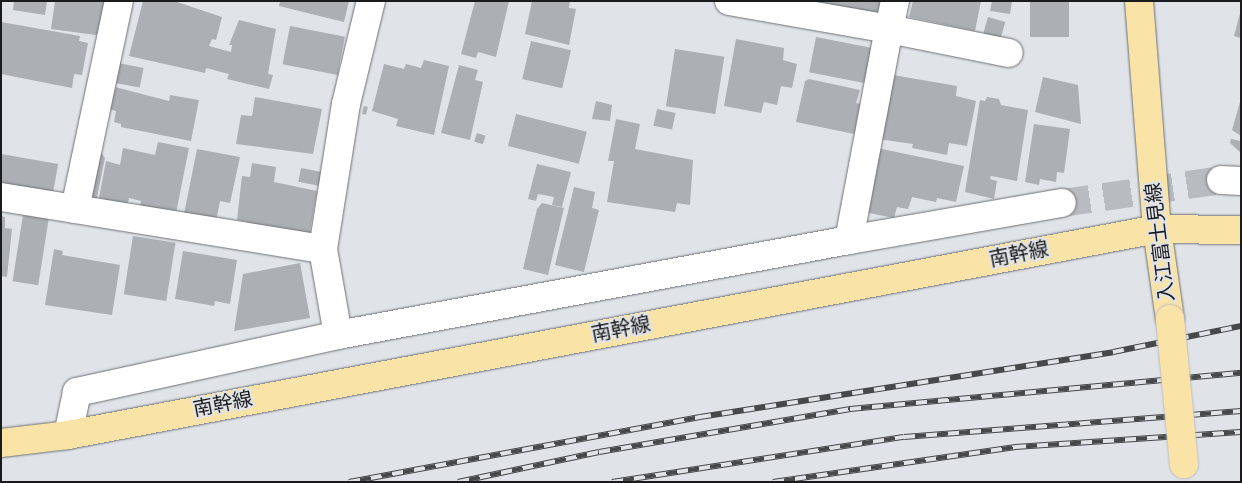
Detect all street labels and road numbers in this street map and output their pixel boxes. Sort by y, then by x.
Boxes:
street label: 入江富士見線 [1142,181,1180,303]
street label: 南幹線 [987,237,1051,273]
street label: 南幹線 [589,312,653,348]
street label: 南幹線 [191,387,255,423]

